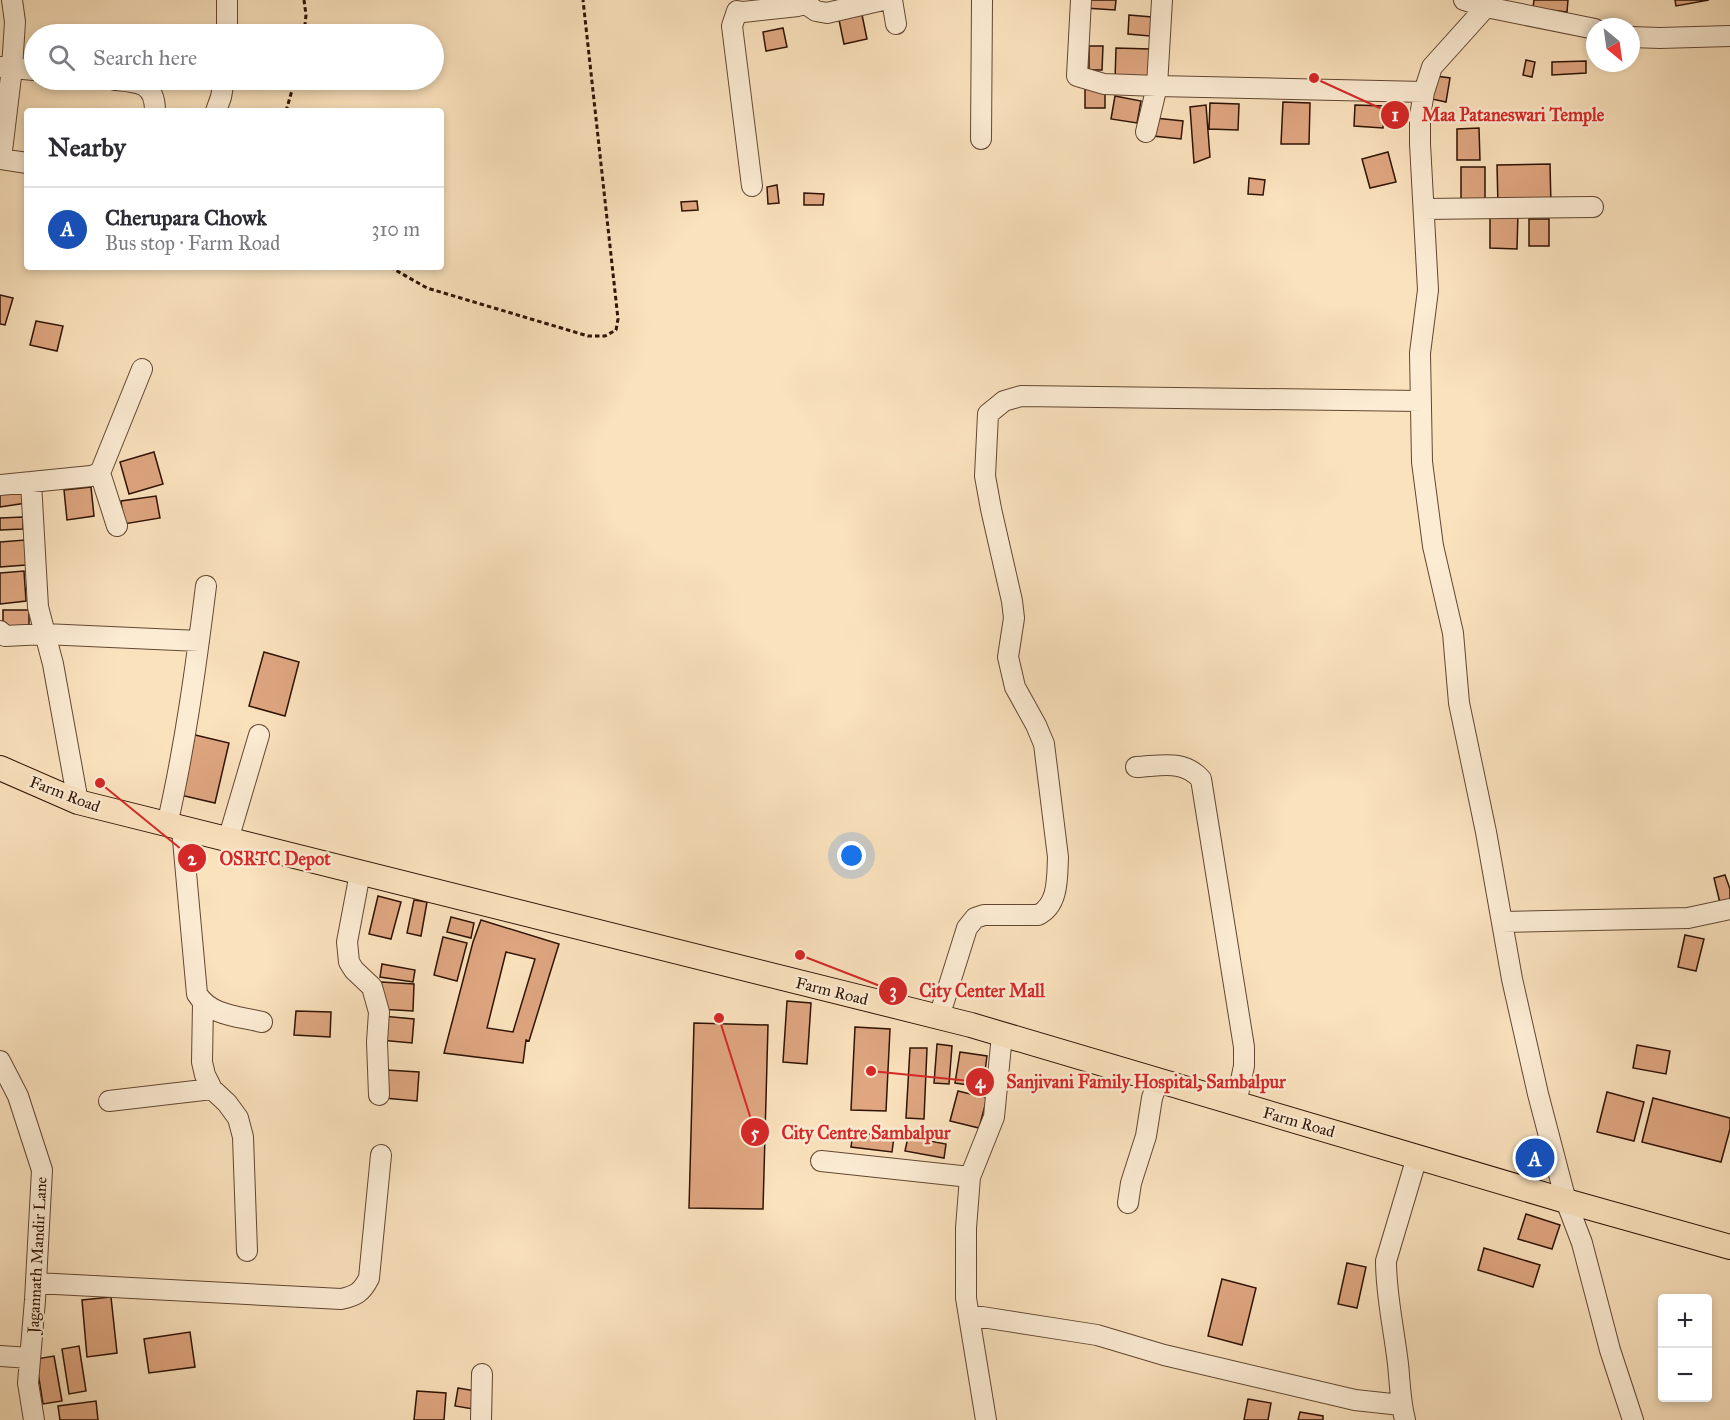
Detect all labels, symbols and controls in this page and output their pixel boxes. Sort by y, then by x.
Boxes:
north arrow [1586,18,1640,72]
search box [24,24,444,90]
icon: search [45,41,78,74]
text: Search here [93,44,197,71]
callout: Maa Pataneswari Temple [1380,97,1616,133]
text: 1 [1391,104,1399,126]
text: Maa Pataneswari Temple [1422,104,1605,127]
text: Nearby [48,131,126,163]
text: Cherupara Chowk [105,204,267,231]
text: A [61,217,74,241]
text: 310 m [371,217,420,241]
text: Bus stop · Farm Road [105,231,280,255]
street label: Farm Road [27,772,103,816]
callout: OSRTC Depot [177,840,343,876]
your location [837,841,866,870]
text: 2 [188,848,198,870]
text: OSRTC Depot [219,848,331,871]
street label: Farm Road [794,973,870,1009]
callout: City Center Mall [878,973,1057,1009]
text: 3 [889,980,897,1003]
text: City Center Mall [919,980,1046,1003]
callout: Sanjivani Family Hospital, Sambalpur [965,1064,1298,1100]
text: 4 [975,1071,986,1094]
text: Sanjivani Family Hospital, Sambalpur [1006,1071,1287,1094]
street label: Farm Road [1261,1103,1337,1141]
callout: City Centre Sambalpur [740,1114,963,1150]
text: 5 [751,1122,760,1144]
text: City Centre Sambalpur [781,1122,952,1145]
pin: A [1516,1136,1555,1180]
street label: Jagannath Mandir Lane [23,1176,52,1336]
map controls [1658,1294,1712,1402]
button: + [1658,1294,1712,1348]
button: − [1658,1348,1712,1402]

